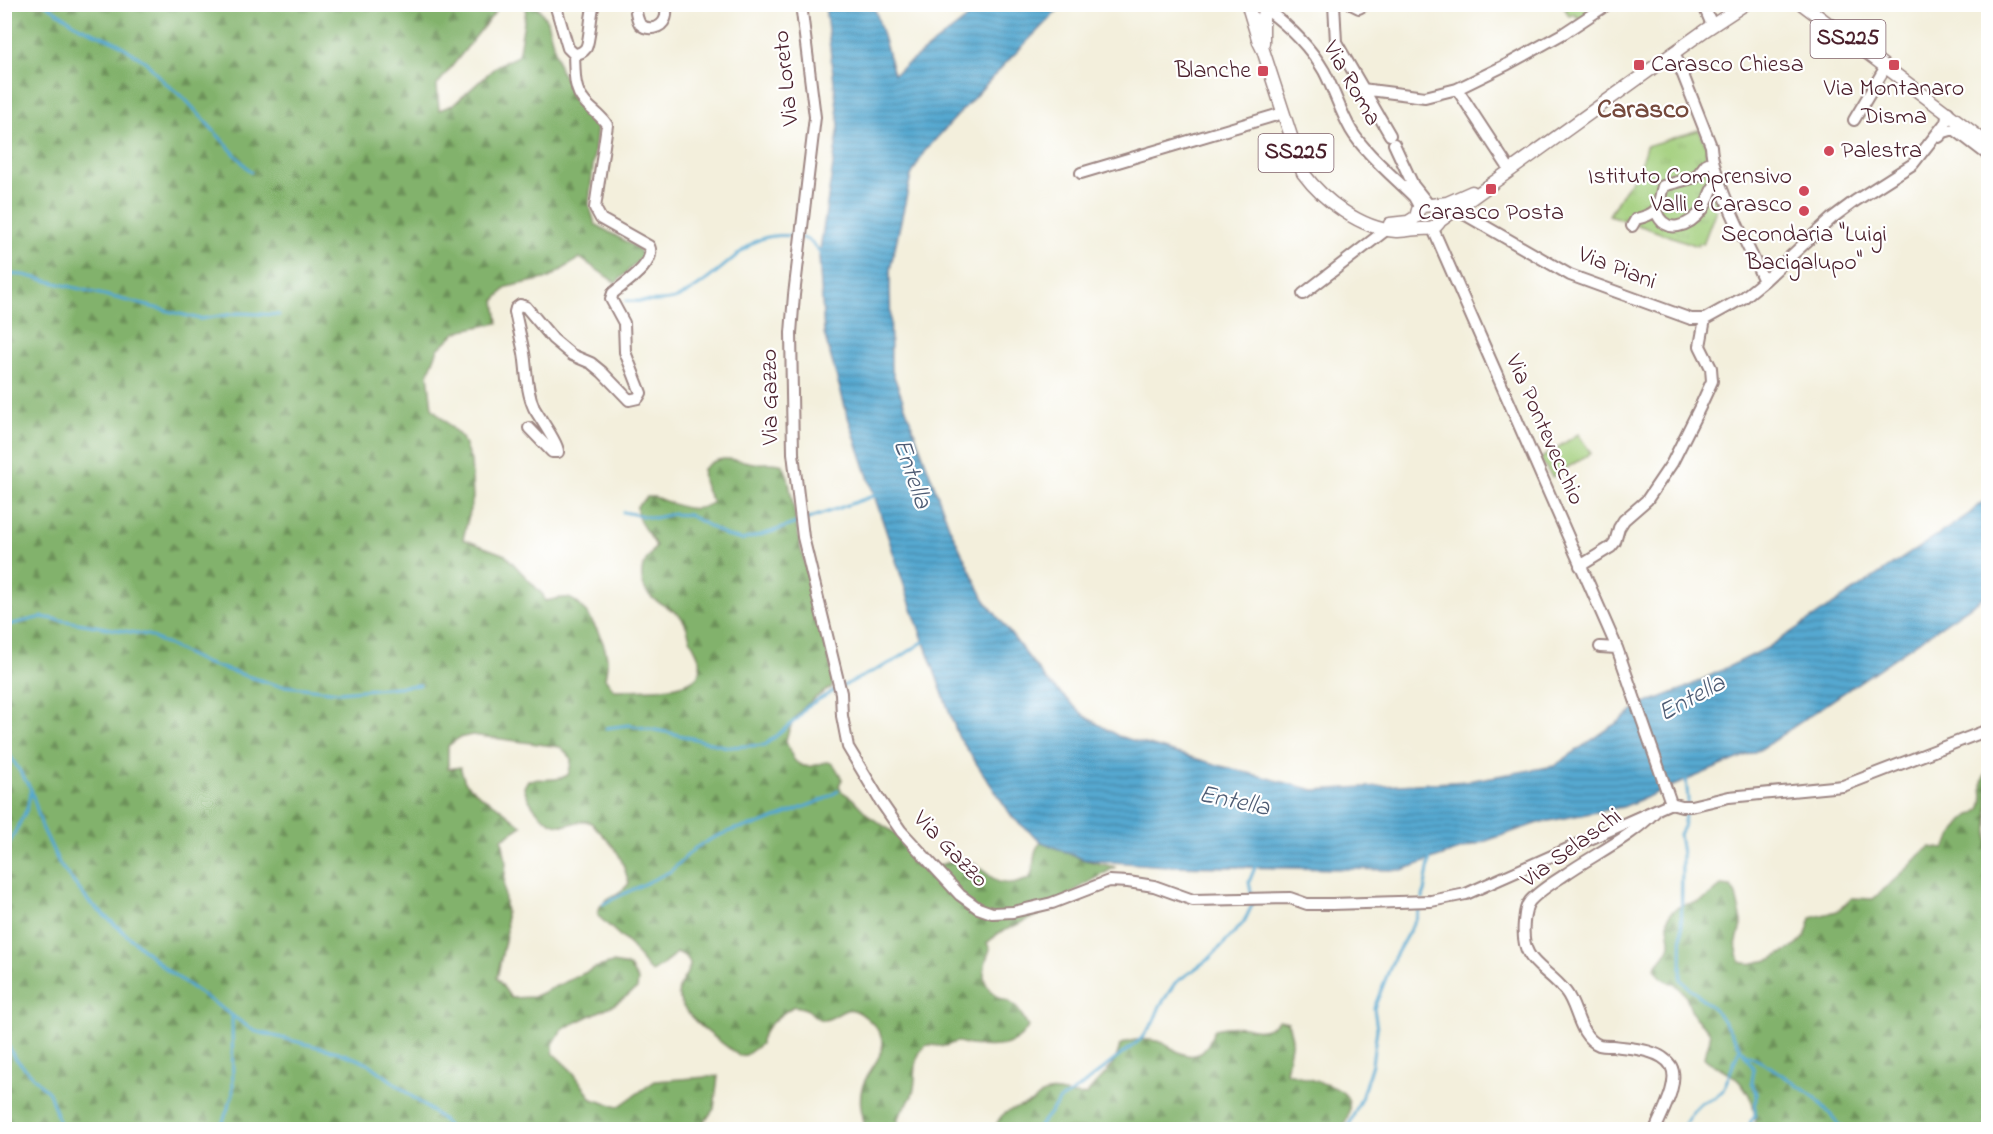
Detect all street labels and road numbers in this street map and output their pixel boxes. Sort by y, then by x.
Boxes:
road number: SS225 [1810,20,1886,58]
street label: Via Loreto [765,29,810,128]
street label: Via Roma [1312,34,1389,133]
road number: SS225 [1258,134,1334,172]
street label: Via Piani [1572,238,1661,300]
street label: Via Pontevecchio [1495,348,1593,511]
street label: Via Gazzo [753,349,789,446]
street label: Via Selaschi [1513,800,1630,898]
street label: Via Gazzo [903,802,996,897]

